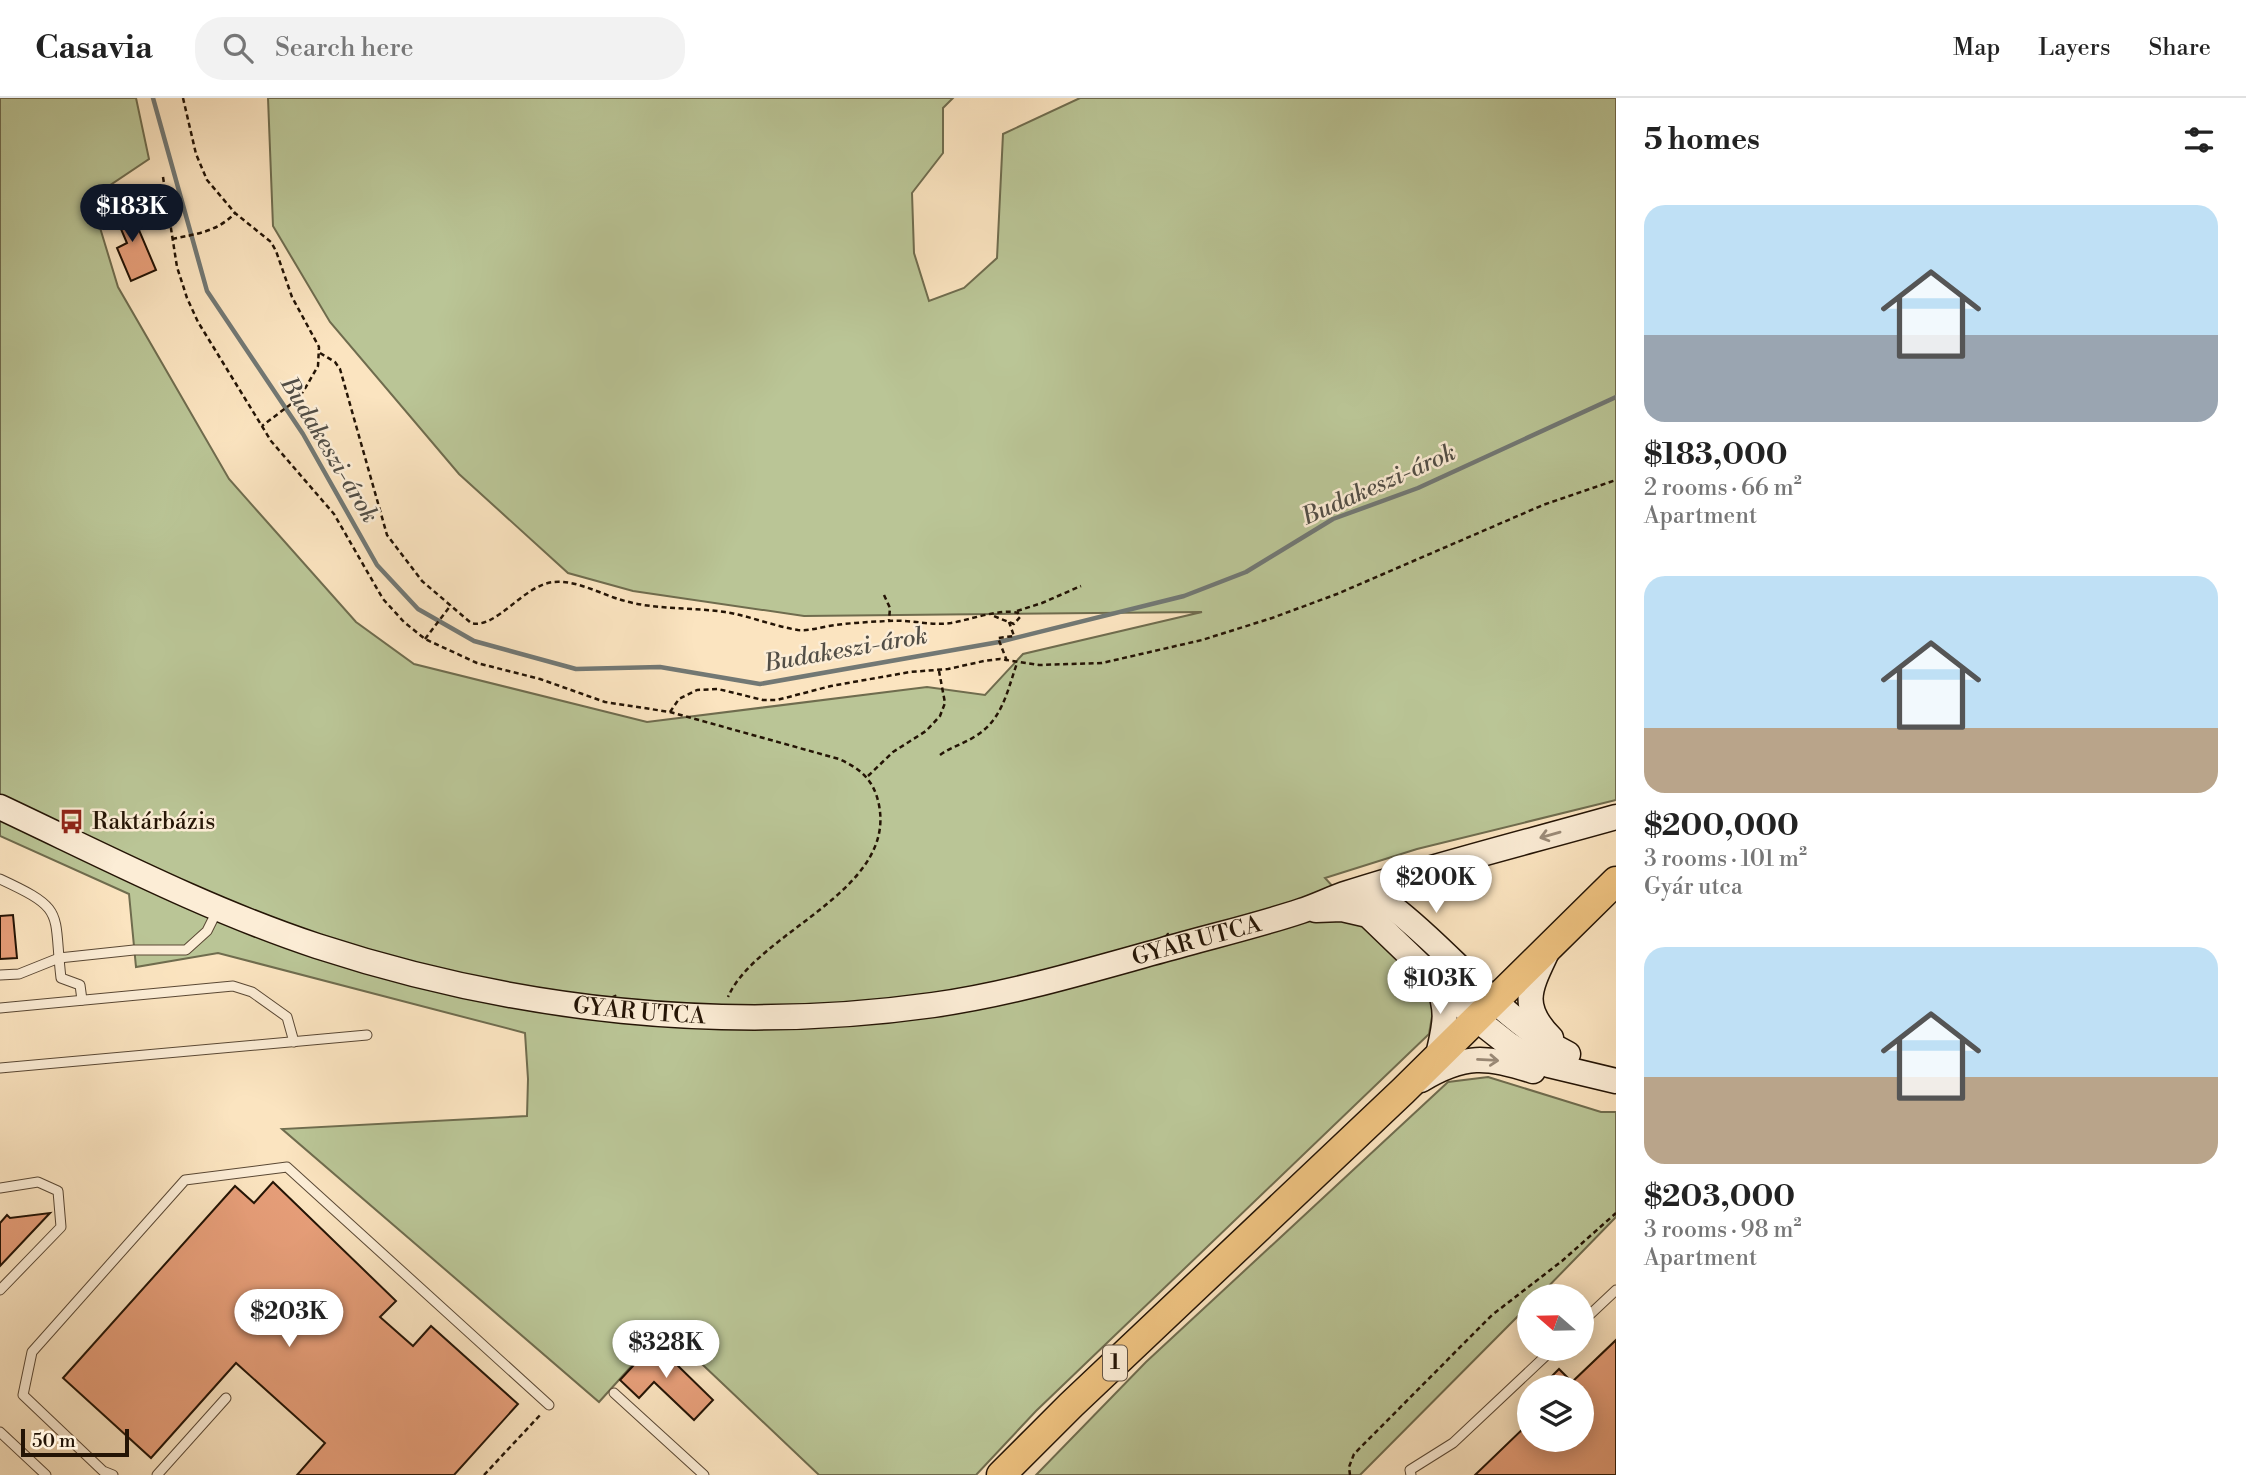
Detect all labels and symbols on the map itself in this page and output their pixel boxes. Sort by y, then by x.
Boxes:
pin: $183K [83,184,181,244]
water label: Budakeszi-árok [273,370,384,529]
water label: Budakeszi-árok [1296,438,1461,533]
water label: Budakeszi-árok [761,621,930,679]
bus stop icon: Raktárbázis [58,808,86,836]
place label: Raktárbázis [92,808,215,836]
one-way arrow [1539,830,1561,843]
pin: $200K [1387,856,1485,915]
street label: GYÁR UTCA [1129,910,1265,972]
pin: $103K [1391,956,1489,1016]
street label: GYÁR UTCA [571,991,707,1031]
one-way arrow [1476,1054,1499,1067]
north arrow [1517,1284,1594,1362]
pin: $203K [240,1290,338,1349]
pin: $328K [617,1320,715,1380]
road number: 1 [1103,1346,1127,1380]
scale bar [21,1426,130,1458]

